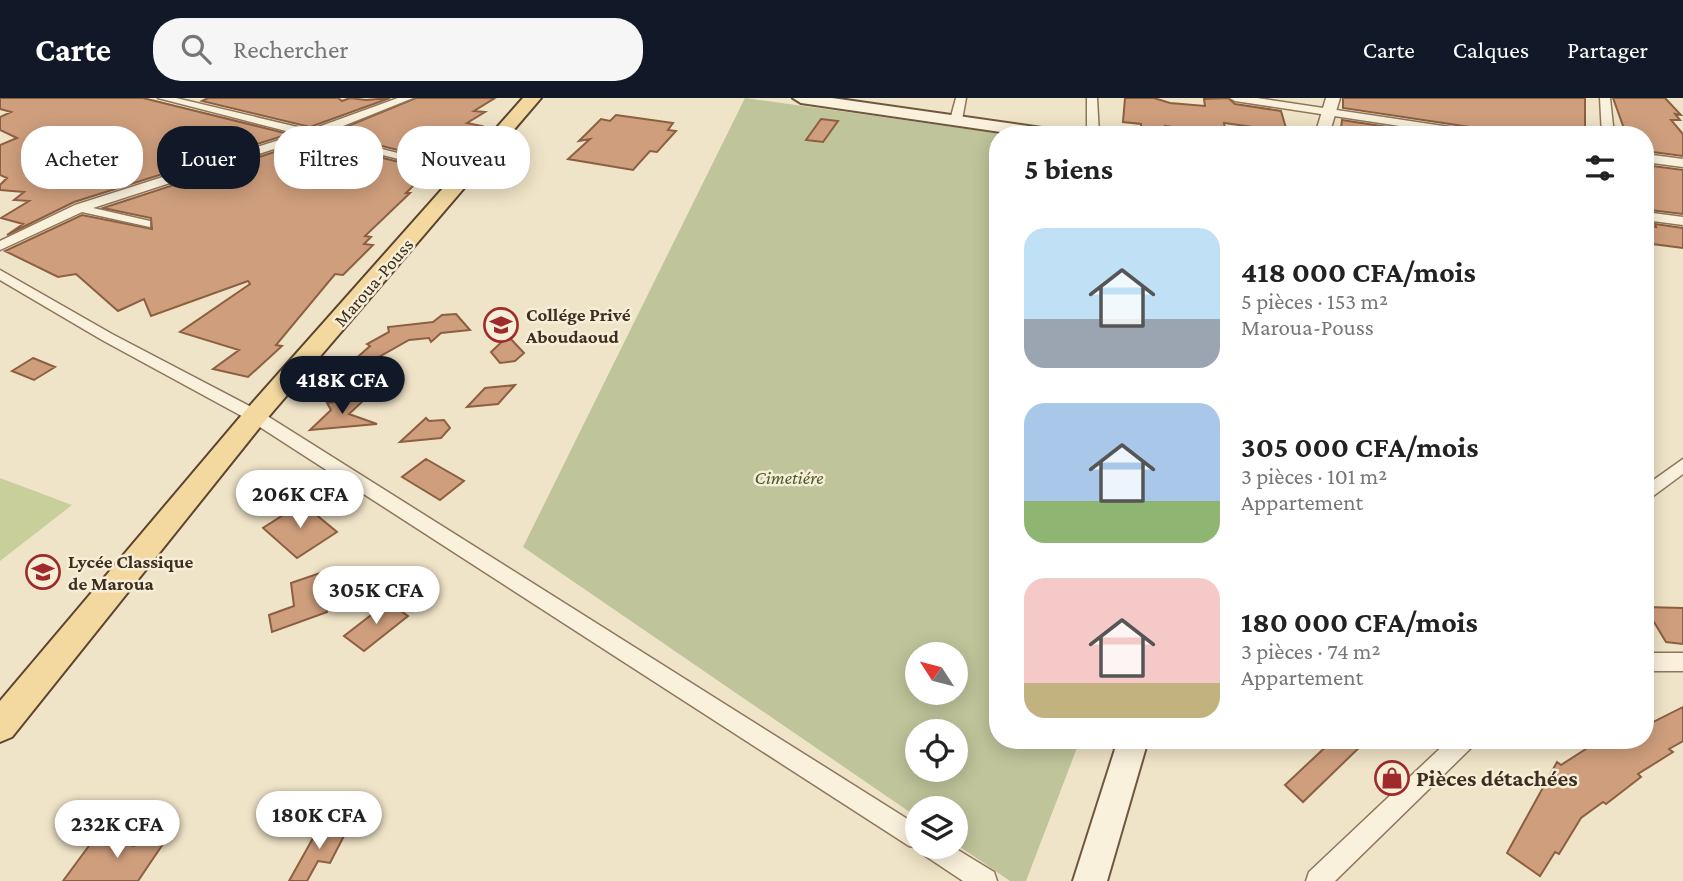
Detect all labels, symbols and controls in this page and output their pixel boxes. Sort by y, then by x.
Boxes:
search box [153,18,643,81]
icon: search [177,30,215,68]
text: Carte [35,31,111,68]
text: Rechercher [233,35,349,64]
text: Carte [1363,36,1415,63]
text: Calques [1453,36,1529,63]
text: Partager [1567,36,1648,63]
chip: Acheter [21,126,143,189]
chip: Louer [157,126,260,189]
chip: Filtres [274,126,383,189]
chip: Nouveau [397,126,530,189]
icon: filters [1581,149,1619,187]
text: 5 biens [1024,152,1113,185]
street label: Maroua-Pouss [329,234,417,331]
text: 418 000 CFA/mois [1241,255,1476,288]
icon: home [1080,256,1164,340]
text: 5 pièces · 153 m² [1241,288,1388,314]
place label: Collége Privé Aboudaoud [525,304,631,347]
school or university icon: Collége Privé Aboudaoud [482,306,520,344]
text: Maroua-Pouss [1241,314,1374,340]
pin: 418K CFA [270,356,414,416]
text: 418K CFA [296,366,388,392]
text: 305 000 CFA/mois [1241,430,1478,463]
icon: home [1080,431,1164,515]
text: 3 pièces · 101 m² [1241,463,1387,489]
park label: Cimetiére [755,467,823,488]
pin: 206K CFA [228,470,372,530]
text: 206K CFA [252,480,348,506]
text: Appartement [1241,489,1363,515]
place label: Lycée Classique de Maroua [68,551,194,594]
school or university icon: Lycée Classique de Maroua [24,553,62,591]
pin: 305K CFA [304,566,448,626]
text: 305K CFA [329,576,423,602]
text: 180 000 CFA/mois [1241,605,1478,638]
icon: home [1080,606,1164,690]
text: 3 pièces · 74 m² [1241,638,1381,664]
north arrow [905,642,968,705]
map controls [905,642,968,859]
text: Appartement [1241,664,1363,690]
button: locate [905,719,968,782]
shop icon: Pièces détachées [1373,759,1411,797]
place label: Pièces détachées [1416,765,1578,791]
pin: 180K CFA [247,792,391,851]
button: layers [905,796,968,859]
pin: 232K CFA [45,800,189,860]
text: 180K CFA [272,801,366,827]
text: 232K CFA [71,810,163,836]

